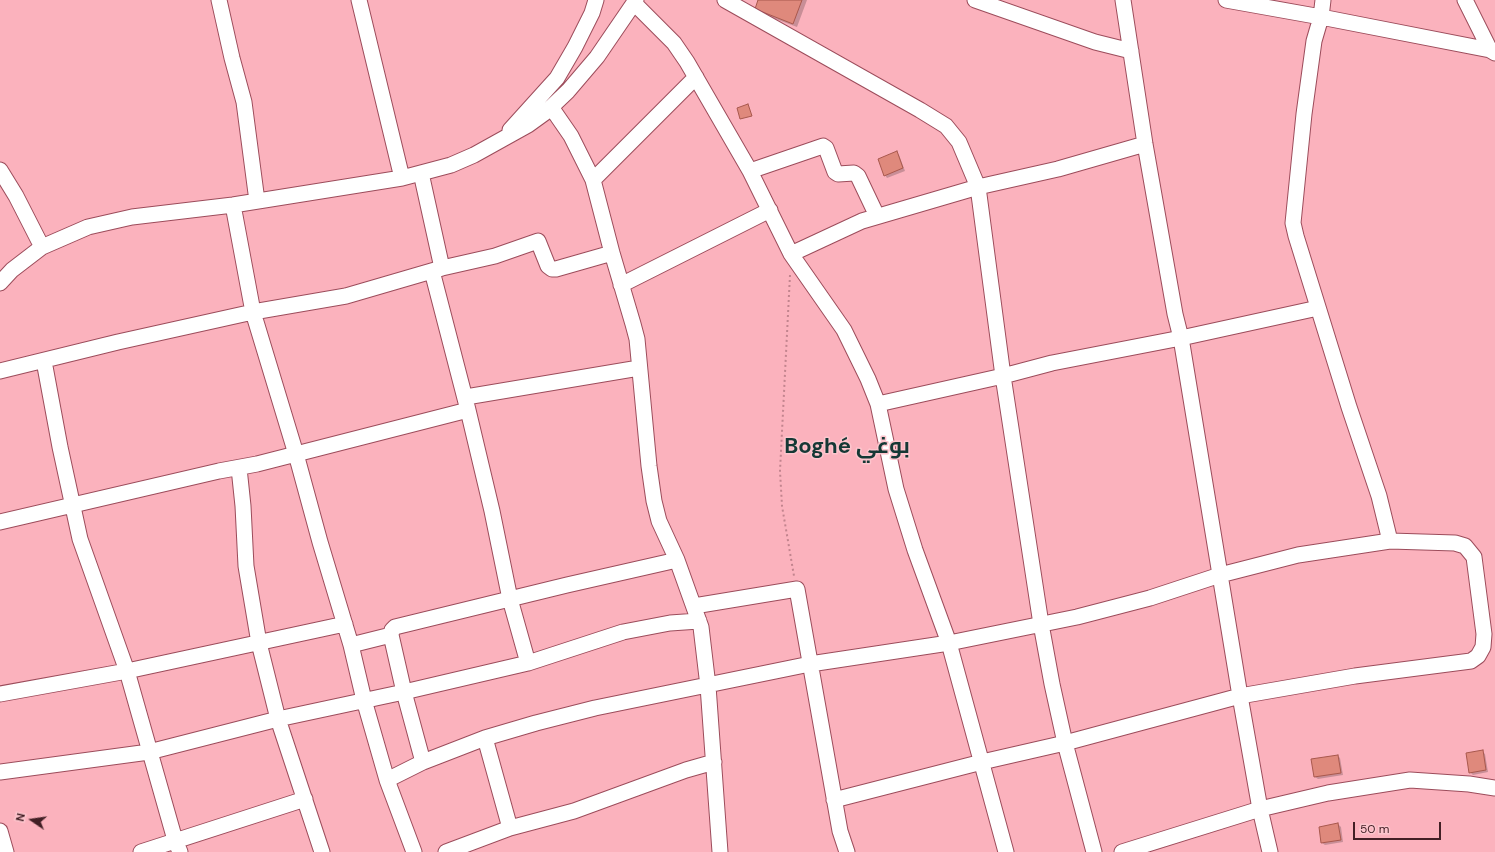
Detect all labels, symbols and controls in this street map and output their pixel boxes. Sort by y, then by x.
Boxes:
district label: Boghé بوغي [784,434,910,460]
north arrow [12,800,52,840]
text: N [13,812,28,823]
scale bar [1355,814,1443,840]
text: 50 m [1360,821,1389,837]

